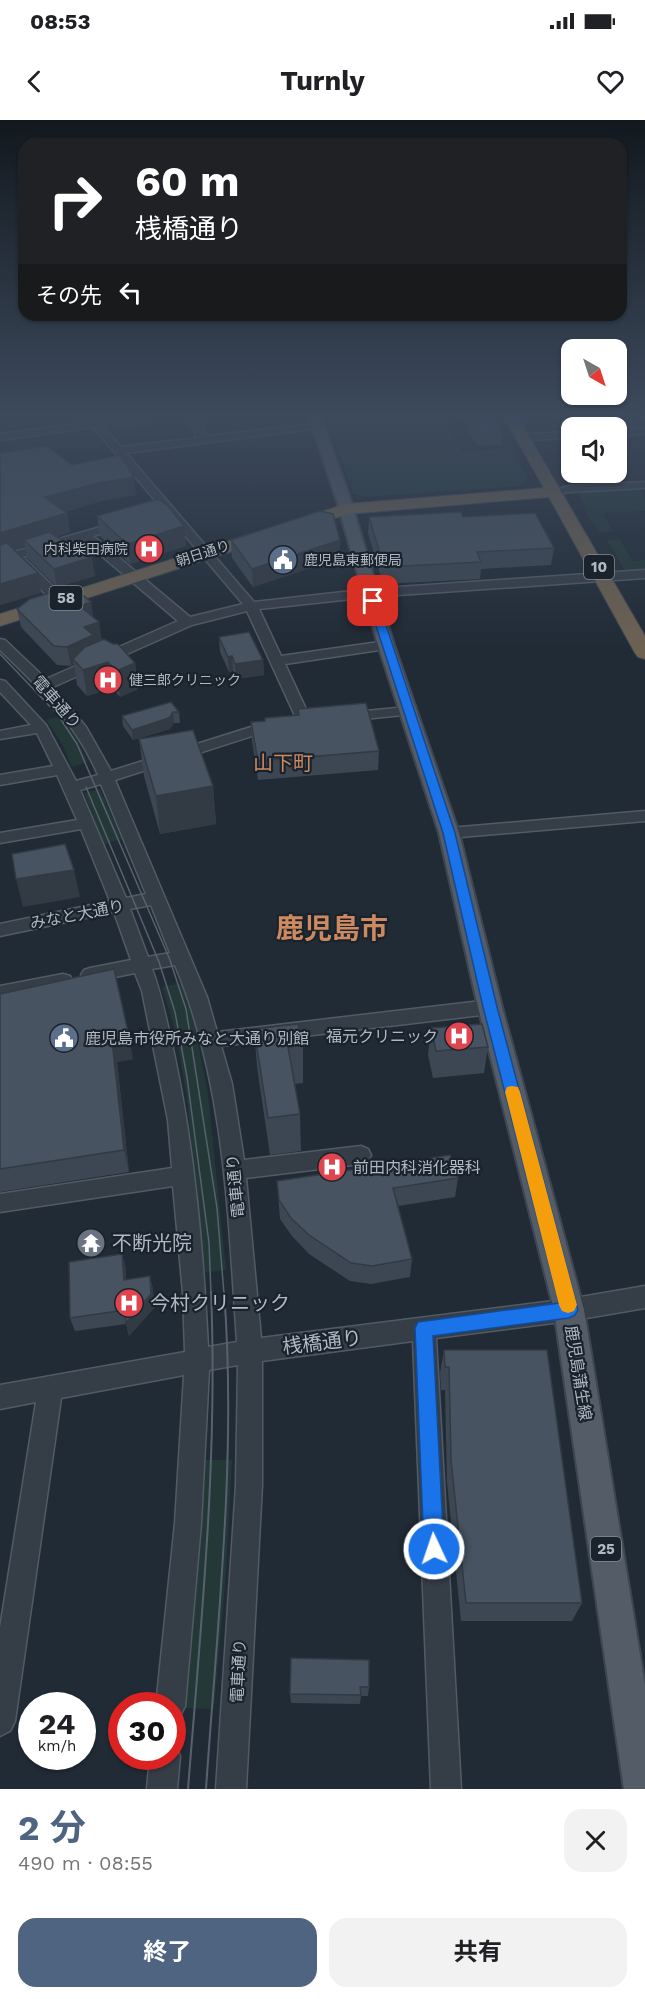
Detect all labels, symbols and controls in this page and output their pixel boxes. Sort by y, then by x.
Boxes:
text: 08:53 [30,9,90,34]
icon: back [18,65,51,98]
text: Turnly [280,65,365,97]
icon: heart [594,65,627,98]
text: 60 m [135,157,239,206]
icon: right [36,162,114,240]
text: 桟橋通り [135,213,243,245]
icon: left [114,276,147,309]
text: その先 [36,283,102,308]
north arrow [561,339,627,405]
map controls [561,339,627,483]
button: sound [561,417,627,483]
hospital icon: 内科柴田病院 [133,533,165,565]
street label: 朝日通り [174,537,232,569]
place label: 内科柴田病院 [44,541,128,557]
public building icon: 鹿児島東郵便局 [267,544,299,576]
place label: 鹿児島東郵便局 [304,552,402,568]
road number: 10 [584,555,614,579]
pin [347,575,398,626]
icon: arrive [356,584,389,617]
road number: 58 [50,586,82,610]
hospital icon: 健三郎クリニック [92,664,124,696]
street label: 電車通り [28,672,85,733]
place label: 健三郎クリニック [129,672,241,688]
district label: 山下町 [253,751,313,775]
street label: みなと大通り [28,896,126,933]
district label: 鹿児島市 [276,912,388,945]
hospital icon: 福元クリニック [443,1020,475,1052]
public building icon: 鹿児島市役所みなと大通り別館 [48,1022,80,1054]
place label: 福元クリニック [326,1027,438,1046]
place label: 鹿児島市役所みなと大通り別館 [85,1029,309,1048]
hospital icon: 前田内科消化器科 [316,1151,348,1183]
street label: 電車通り [223,1153,248,1219]
place label: 前田内科消化器科 [353,1158,481,1177]
temple icon: 不断光院 [75,1227,107,1259]
place label: 不断光院 [112,1231,192,1255]
hospital icon: 今村クリニック [113,1287,145,1319]
place label: 今村クリニック [150,1291,290,1315]
street label: 鹿児島蒲生線 [562,1324,595,1422]
street label: 桟橋通り [281,1325,363,1359]
position arrow [402,1517,466,1581]
road number: 25 [591,1537,621,1561]
street label: 電車通り [227,1639,250,1703]
speed limit sign: 30 [108,1692,186,1770]
text: 24 [39,1706,75,1741]
text: km/h [38,1737,76,1755]
text: 2 分 [18,1807,86,1849]
button: close [564,1809,627,1872]
text: 490 m · 08:55 [18,1851,153,1875]
button: 終了 [18,1918,317,1987]
button: 共有 [329,1918,627,1987]

